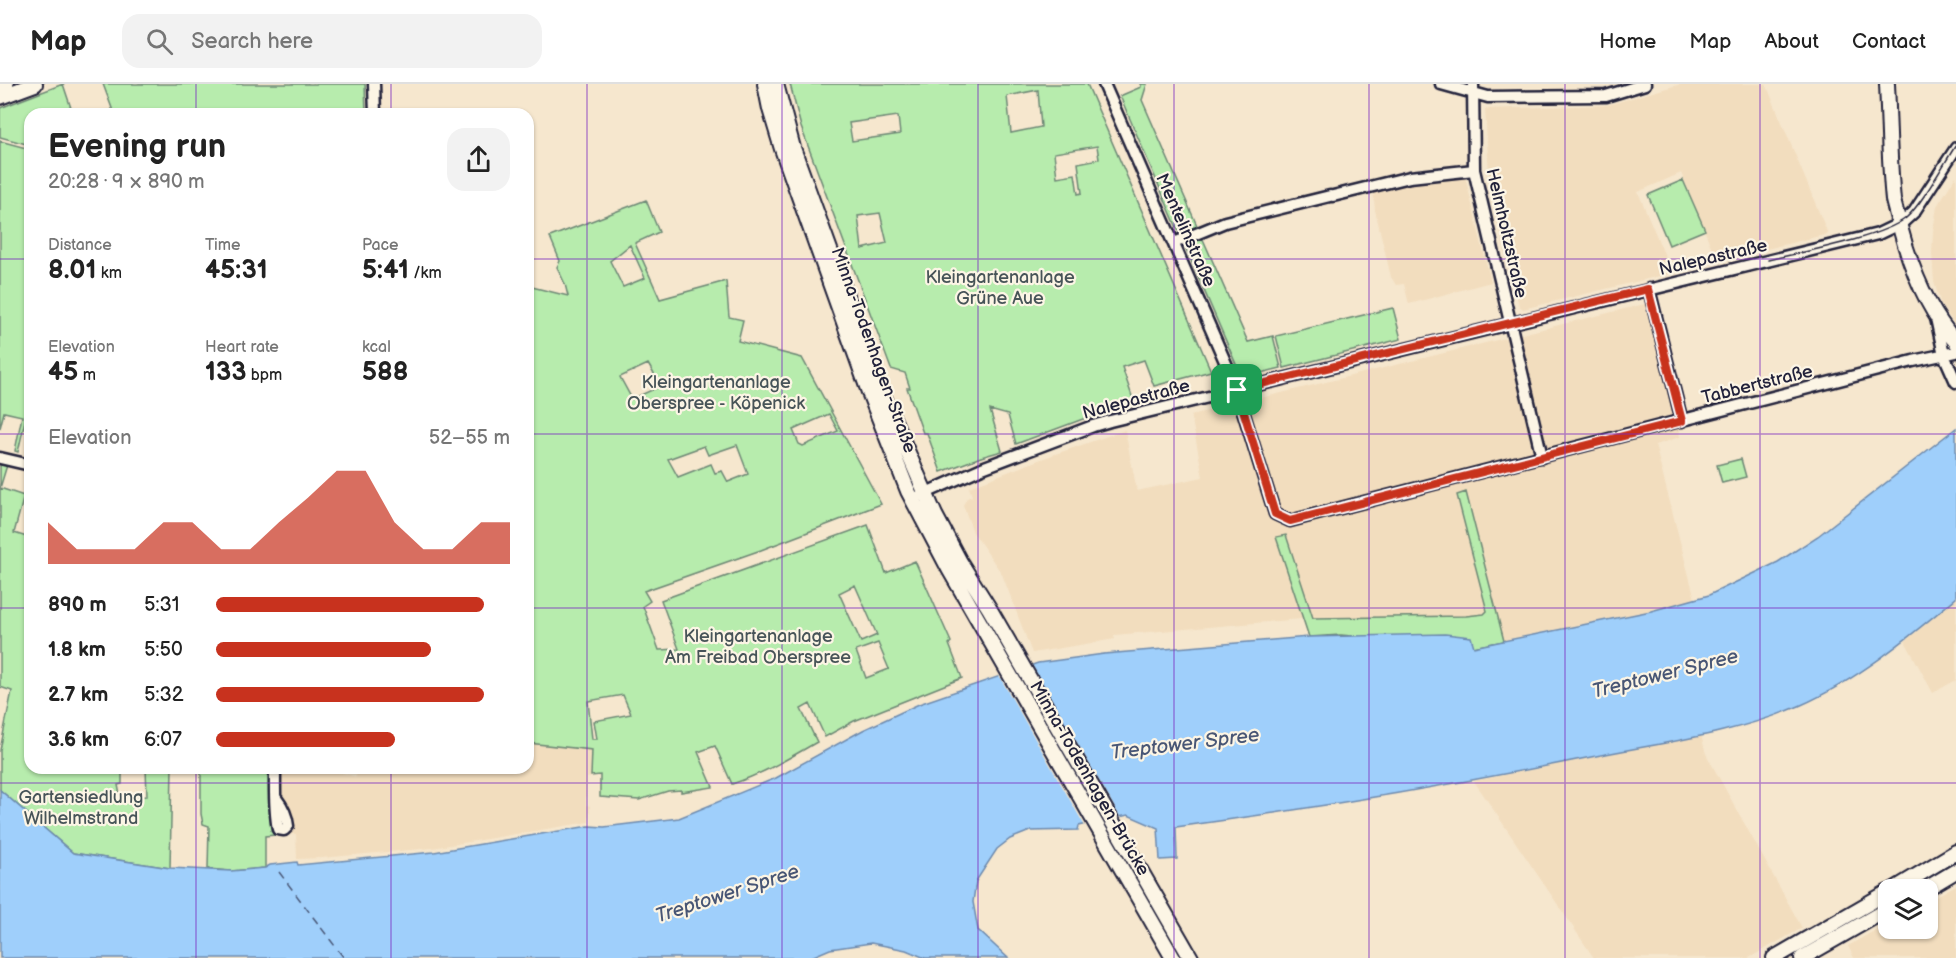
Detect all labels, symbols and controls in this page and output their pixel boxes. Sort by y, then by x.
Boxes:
search box [122,14,542,68]
text: Map [30,25,86,58]
icon: search [143,25,176,58]
text: Search here [191,28,313,55]
text: Home [1599,29,1656,54]
text: Map [1689,29,1731,54]
text: About [1764,29,1819,54]
text: Contact [1852,29,1926,54]
text: Evening run [48,127,226,167]
button: share [447,128,510,191]
street label: Helmholtzstraße [1481,166,1532,300]
text: 20:28 · 9 × 890 m [48,170,205,194]
street label: Mentelinstraße [1151,170,1220,290]
street label: Nalepastraße [1657,235,1770,280]
text: Distance [48,236,112,255]
text: Time [205,236,240,255]
text: Pace [362,236,398,255]
street label: Minna-Todenhagen-Straße [827,245,921,456]
text: 8.01 [48,255,97,286]
text: 45:31 [205,255,268,286]
text: 5:41 [362,255,409,286]
text: km [97,264,122,283]
text: /km [409,264,442,283]
park label: Kleingartenanlage Grüne Aue [925,267,1075,309]
text: Elevation [48,338,115,357]
text: Heart rate [205,338,279,357]
text: kcal [362,338,391,357]
text: 45 [48,357,78,388]
text: 133 [205,357,246,388]
text: 588 [362,357,408,388]
street label: Tabbertstraße [1699,360,1815,408]
pin [1211,364,1262,415]
text: m [78,366,96,385]
text: bpm [246,366,282,385]
park label: Kleingartenanlage Oberspree - Köpenick [627,372,805,414]
icon: arrive [1220,373,1253,406]
street label: Nalepastraße [1080,375,1192,424]
text: Elevation [48,426,131,450]
text: 52–55 m [429,426,510,450]
text: 890 m [48,593,107,617]
text: 5:31 [144,593,180,617]
park label: Kleingartenanlage Am Freibad Oberspree [665,626,851,668]
text: 1.8 km [48,638,106,662]
text: 5:50 [144,638,183,662]
water label: Treptower Spree [1590,644,1741,704]
street label: Minna-Todenhagen-Brücke [1025,677,1154,880]
text: 2.7 km [48,683,108,707]
text: 5:32 [144,683,184,707]
water label: Treptower Spree [1109,723,1261,765]
text: 3.6 km [48,728,109,752]
text: 6:07 [144,728,182,752]
park label: Gartensiedlung Wilhelmstrand [19,787,143,829]
water label: Treptower Spree [652,859,803,928]
map controls [1878,879,1938,939]
button: layers [1878,879,1938,939]

